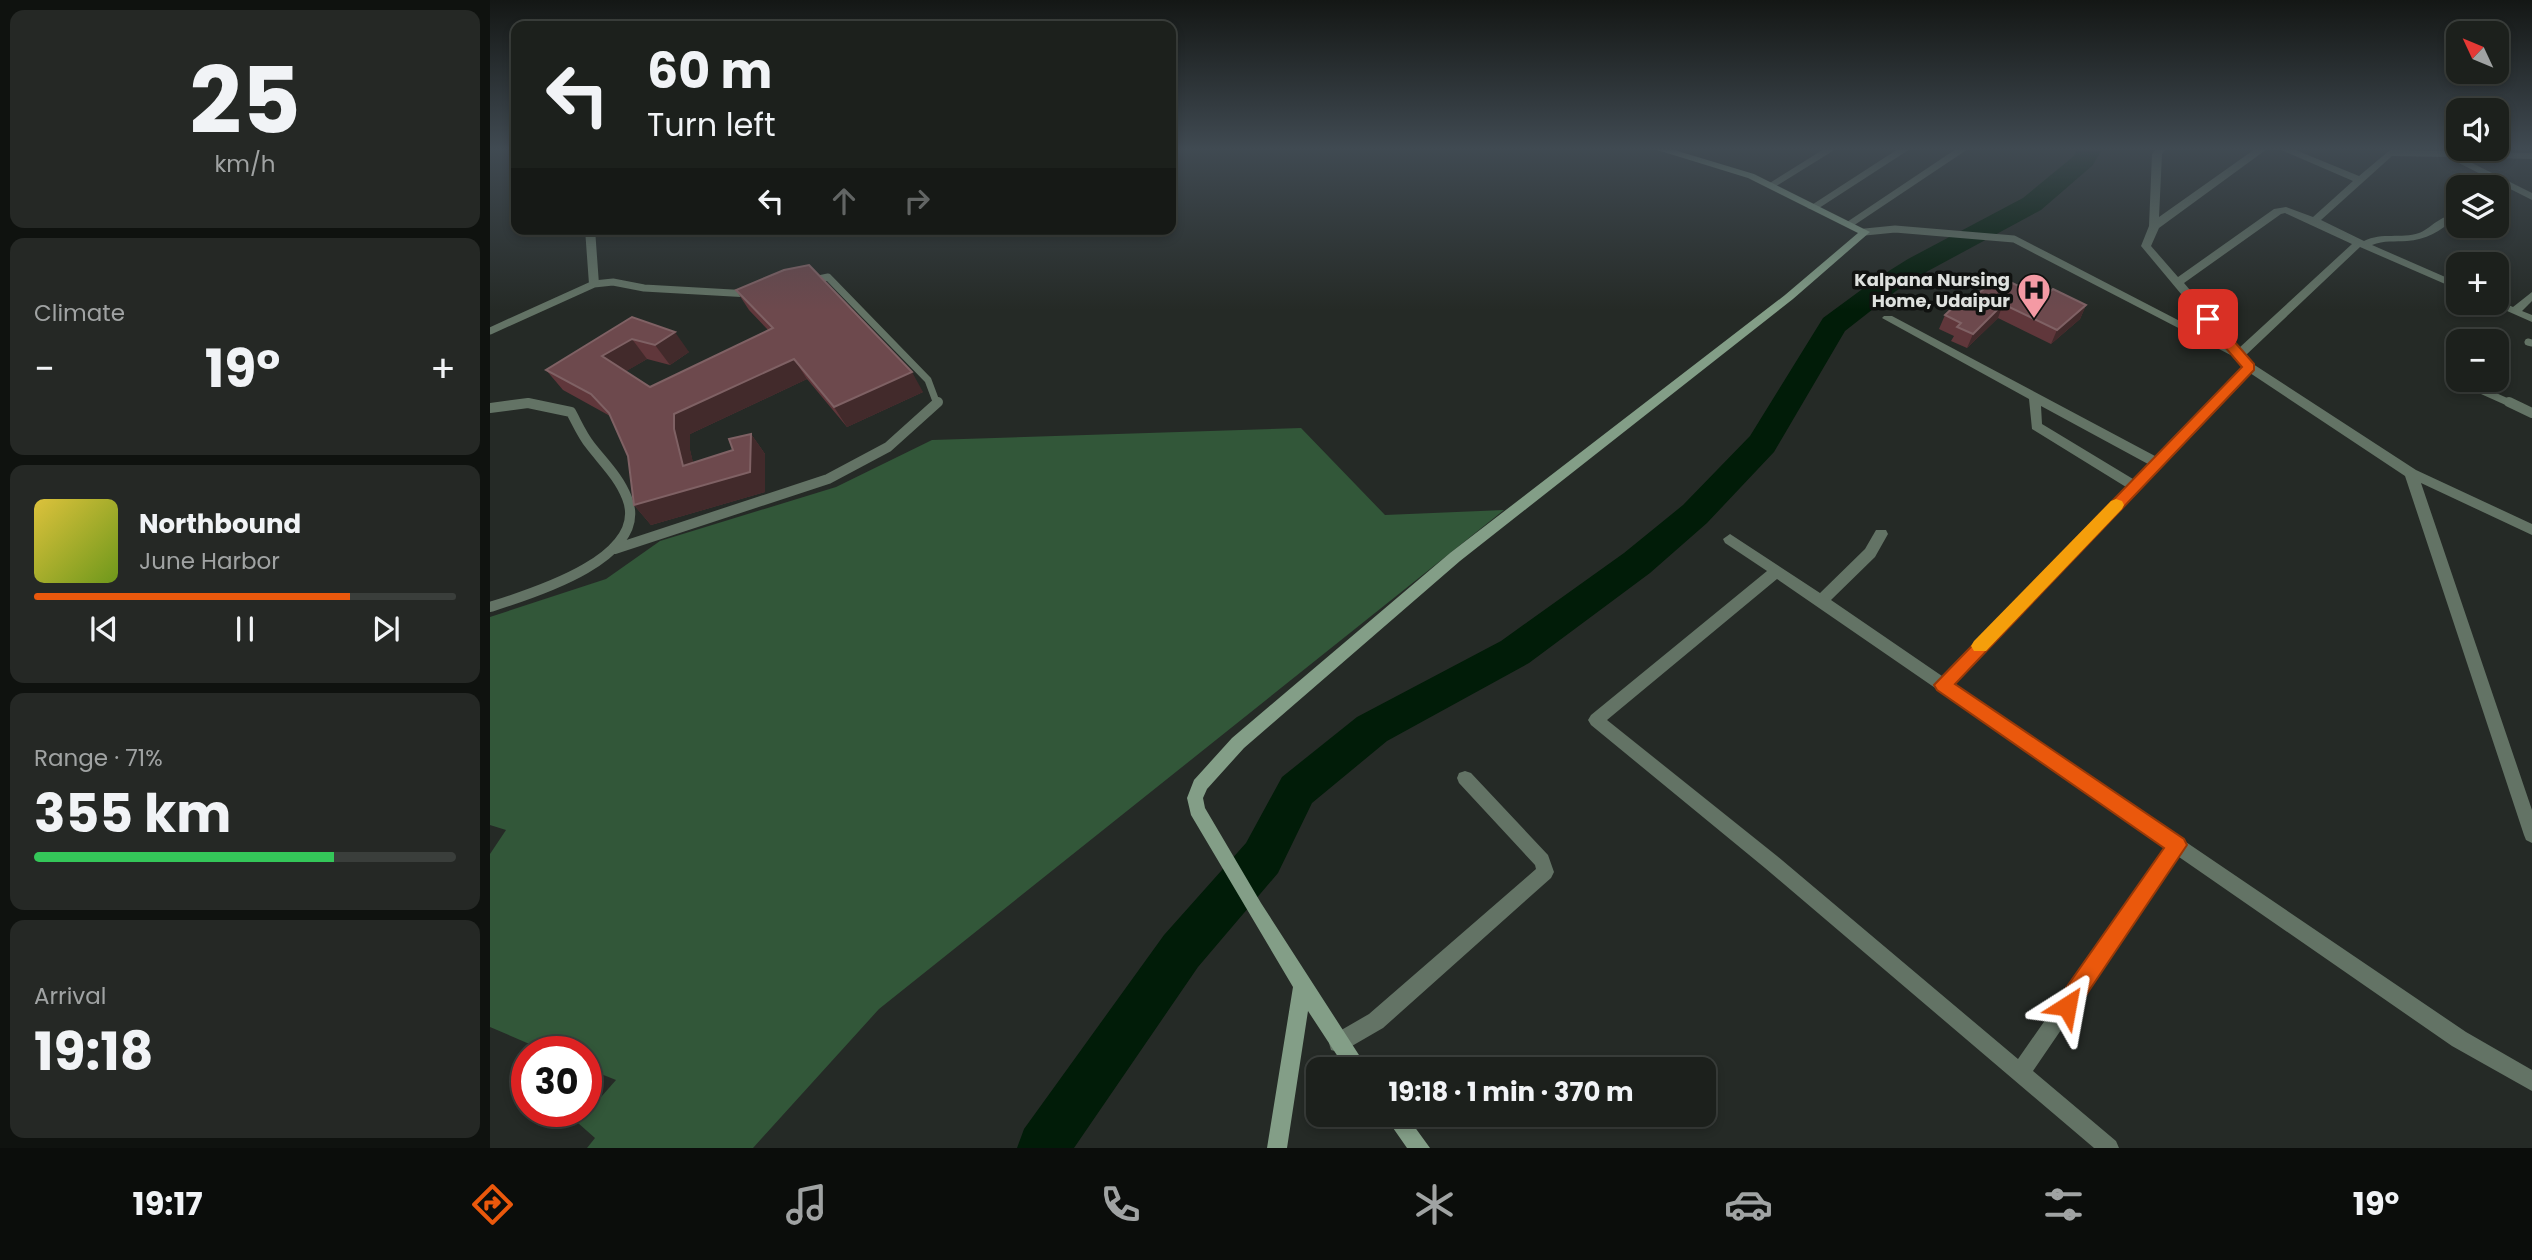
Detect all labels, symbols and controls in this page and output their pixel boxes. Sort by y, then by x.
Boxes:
north arrow [2446,21,2510,84]
map controls [2446,21,2509,392]
text: 25 [189,37,301,165]
text: 60 m [647,37,772,105]
icon: left [532,49,623,140]
button: sound [2446,98,2509,161]
text: Turn left [647,102,776,147]
text: km/h [214,148,276,180]
button: layers [2446,175,2509,238]
icon: left [752,182,790,220]
icon: ahead [825,182,863,220]
icon: right [898,182,936,220]
button: + [2446,252,2509,315]
place label: Kalpana Nursing Home, Udaipur [1854,267,2010,313]
hospital icon: Kalpana Nursing Home, Udaipur [2015,271,2053,320]
pin [2178,289,2238,349]
text: Climate [34,297,125,329]
icon: arrive [2189,300,2227,338]
button: − [2446,329,2509,392]
text: 19° [205,332,280,405]
text: − [34,342,55,395]
text: + [430,342,456,395]
text: Northbound [139,506,301,542]
text: June Harbor [139,545,280,577]
icon: previous [85,610,123,648]
icon: pause [226,610,264,648]
icon: next [367,610,405,648]
text: Range · 71% [34,742,163,774]
text: 355 km [34,777,231,850]
position arrow [2030,969,2104,1043]
text: Arrival [34,980,106,1012]
text: 19:18 [34,1015,154,1088]
speed limit sign: 30 [511,1036,602,1127]
text: 19:18 · 1 min · 370 m [1388,1074,1634,1110]
icon: directions [468,1180,517,1229]
icon: music [782,1180,831,1229]
icon: phone [1096,1180,1145,1229]
icon: climate [1410,1180,1459,1229]
icon: car [1724,1180,1773,1229]
icon: filters [2039,1180,2088,1229]
text: 19:17 [133,1181,203,1226]
text: 19° [2353,1181,2399,1226]

